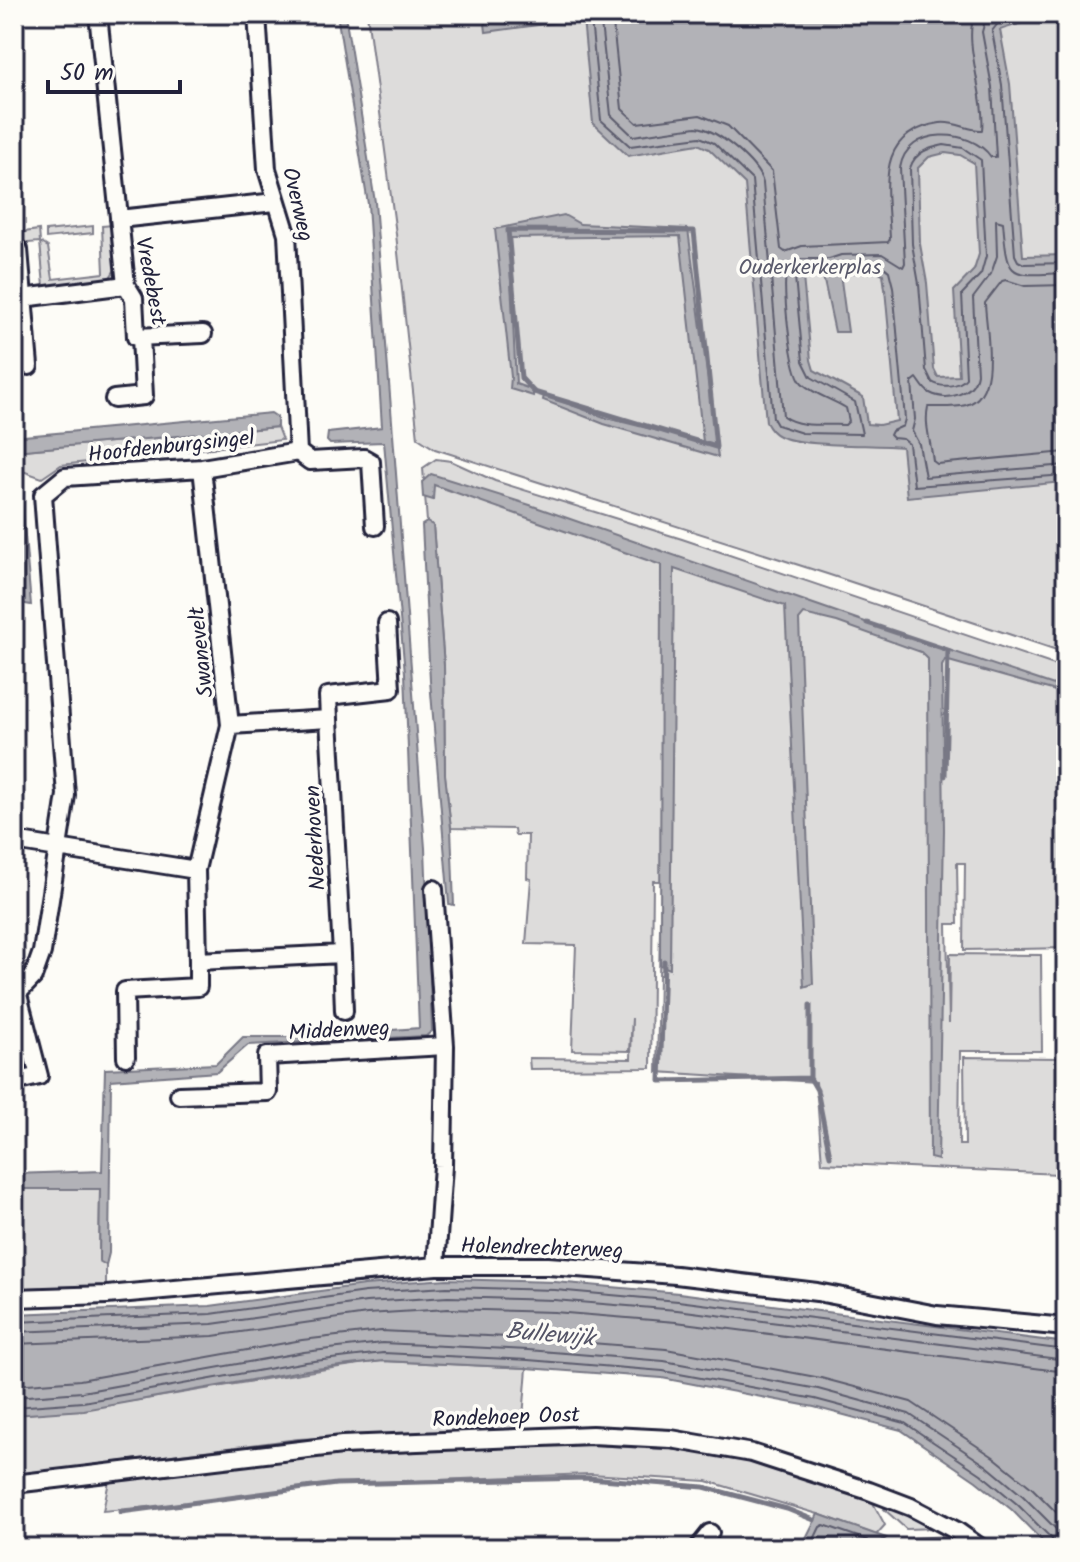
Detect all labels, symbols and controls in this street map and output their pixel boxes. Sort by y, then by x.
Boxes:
scale bar [48,44,180,94]
text: 50 m [60,54,114,93]
street label: Overweg [271,164,322,245]
street label: Vredebest [124,234,175,329]
park label: Ouderkerkerplas [739,251,882,286]
street label: Hoofdenburgsingel [86,421,257,474]
street label: Swanevelt [180,604,225,699]
street label: Nederhoven [296,784,337,892]
street label: Middenweg [288,1011,391,1052]
street label: Holendrechterweg [460,1229,624,1270]
water label: Bullewijk [504,1312,599,1359]
street label: Rondehoep Oost [432,1398,581,1439]

